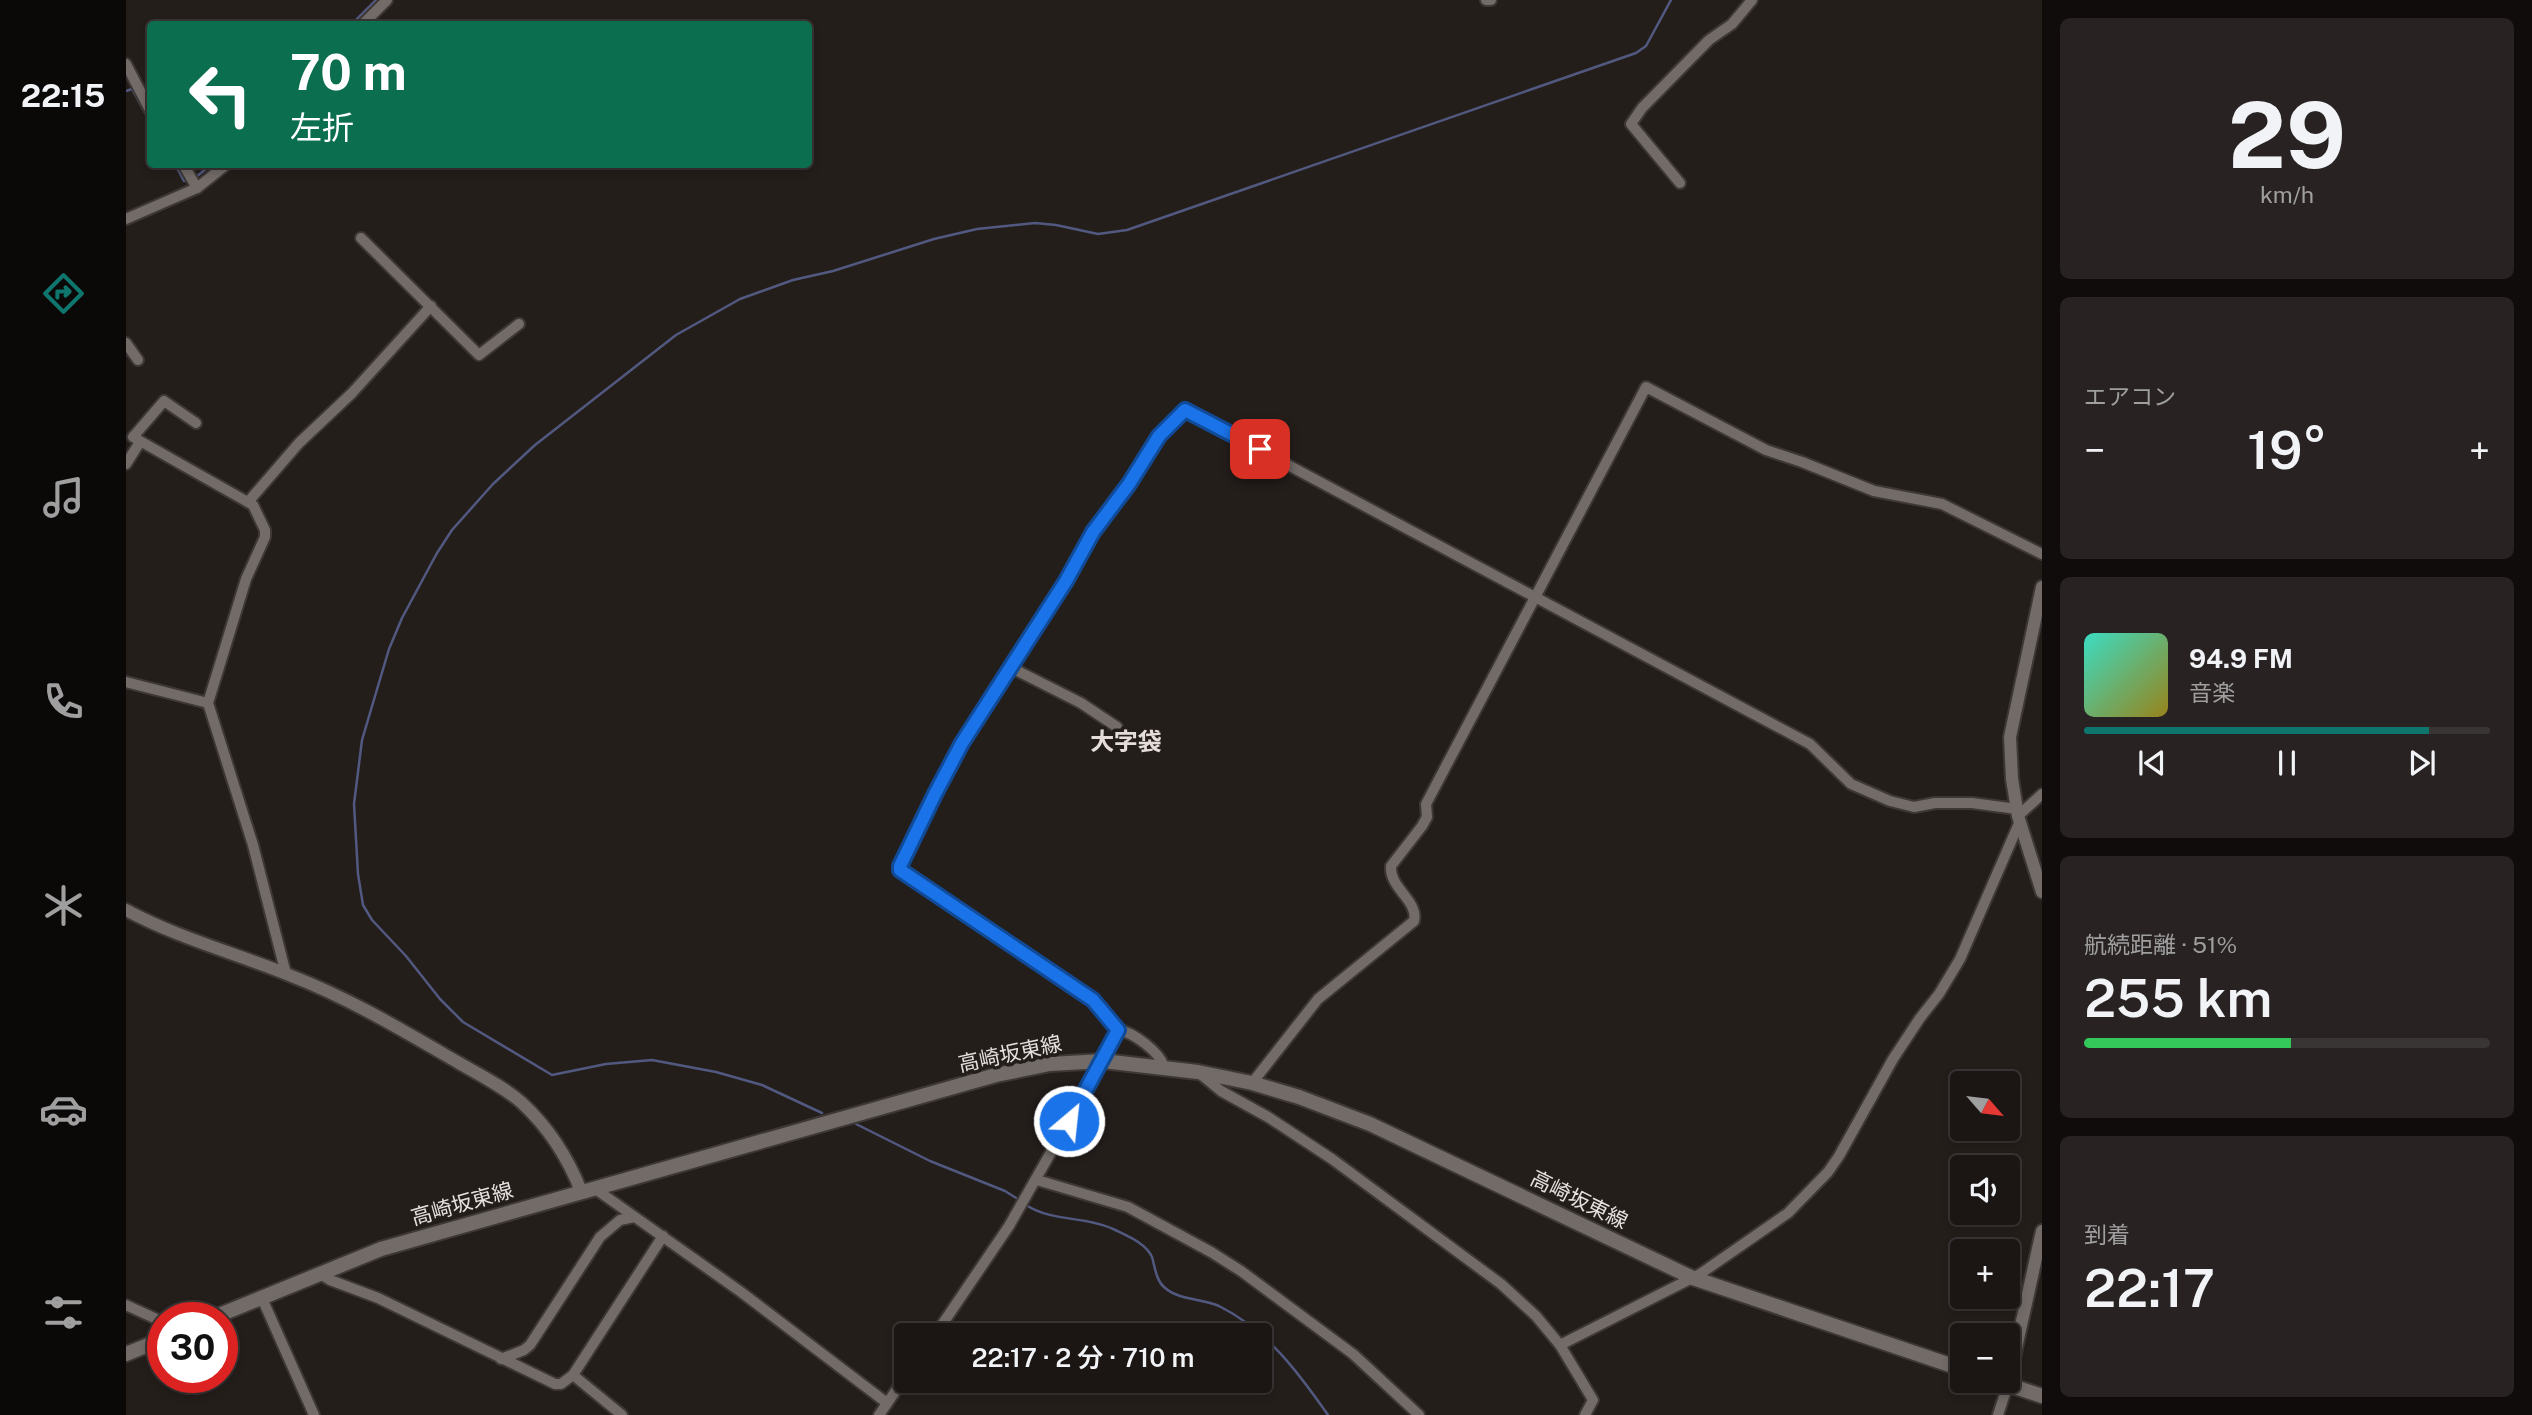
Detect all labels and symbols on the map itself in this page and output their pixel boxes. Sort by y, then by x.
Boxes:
pin [1230,419,1290,479]
district label: 大字袋 [1090,727,1162,755]
street label: 高崎坂東線 [956,1030,1064,1077]
north arrow [1950,1071,2020,1141]
position arrow [1032,1084,1106,1158]
street label: 高崎坂東線 [1527,1165,1632,1234]
street label: 高崎坂東線 [408,1177,516,1230]
speed limit sign: 30 [147,1302,238,1393]

